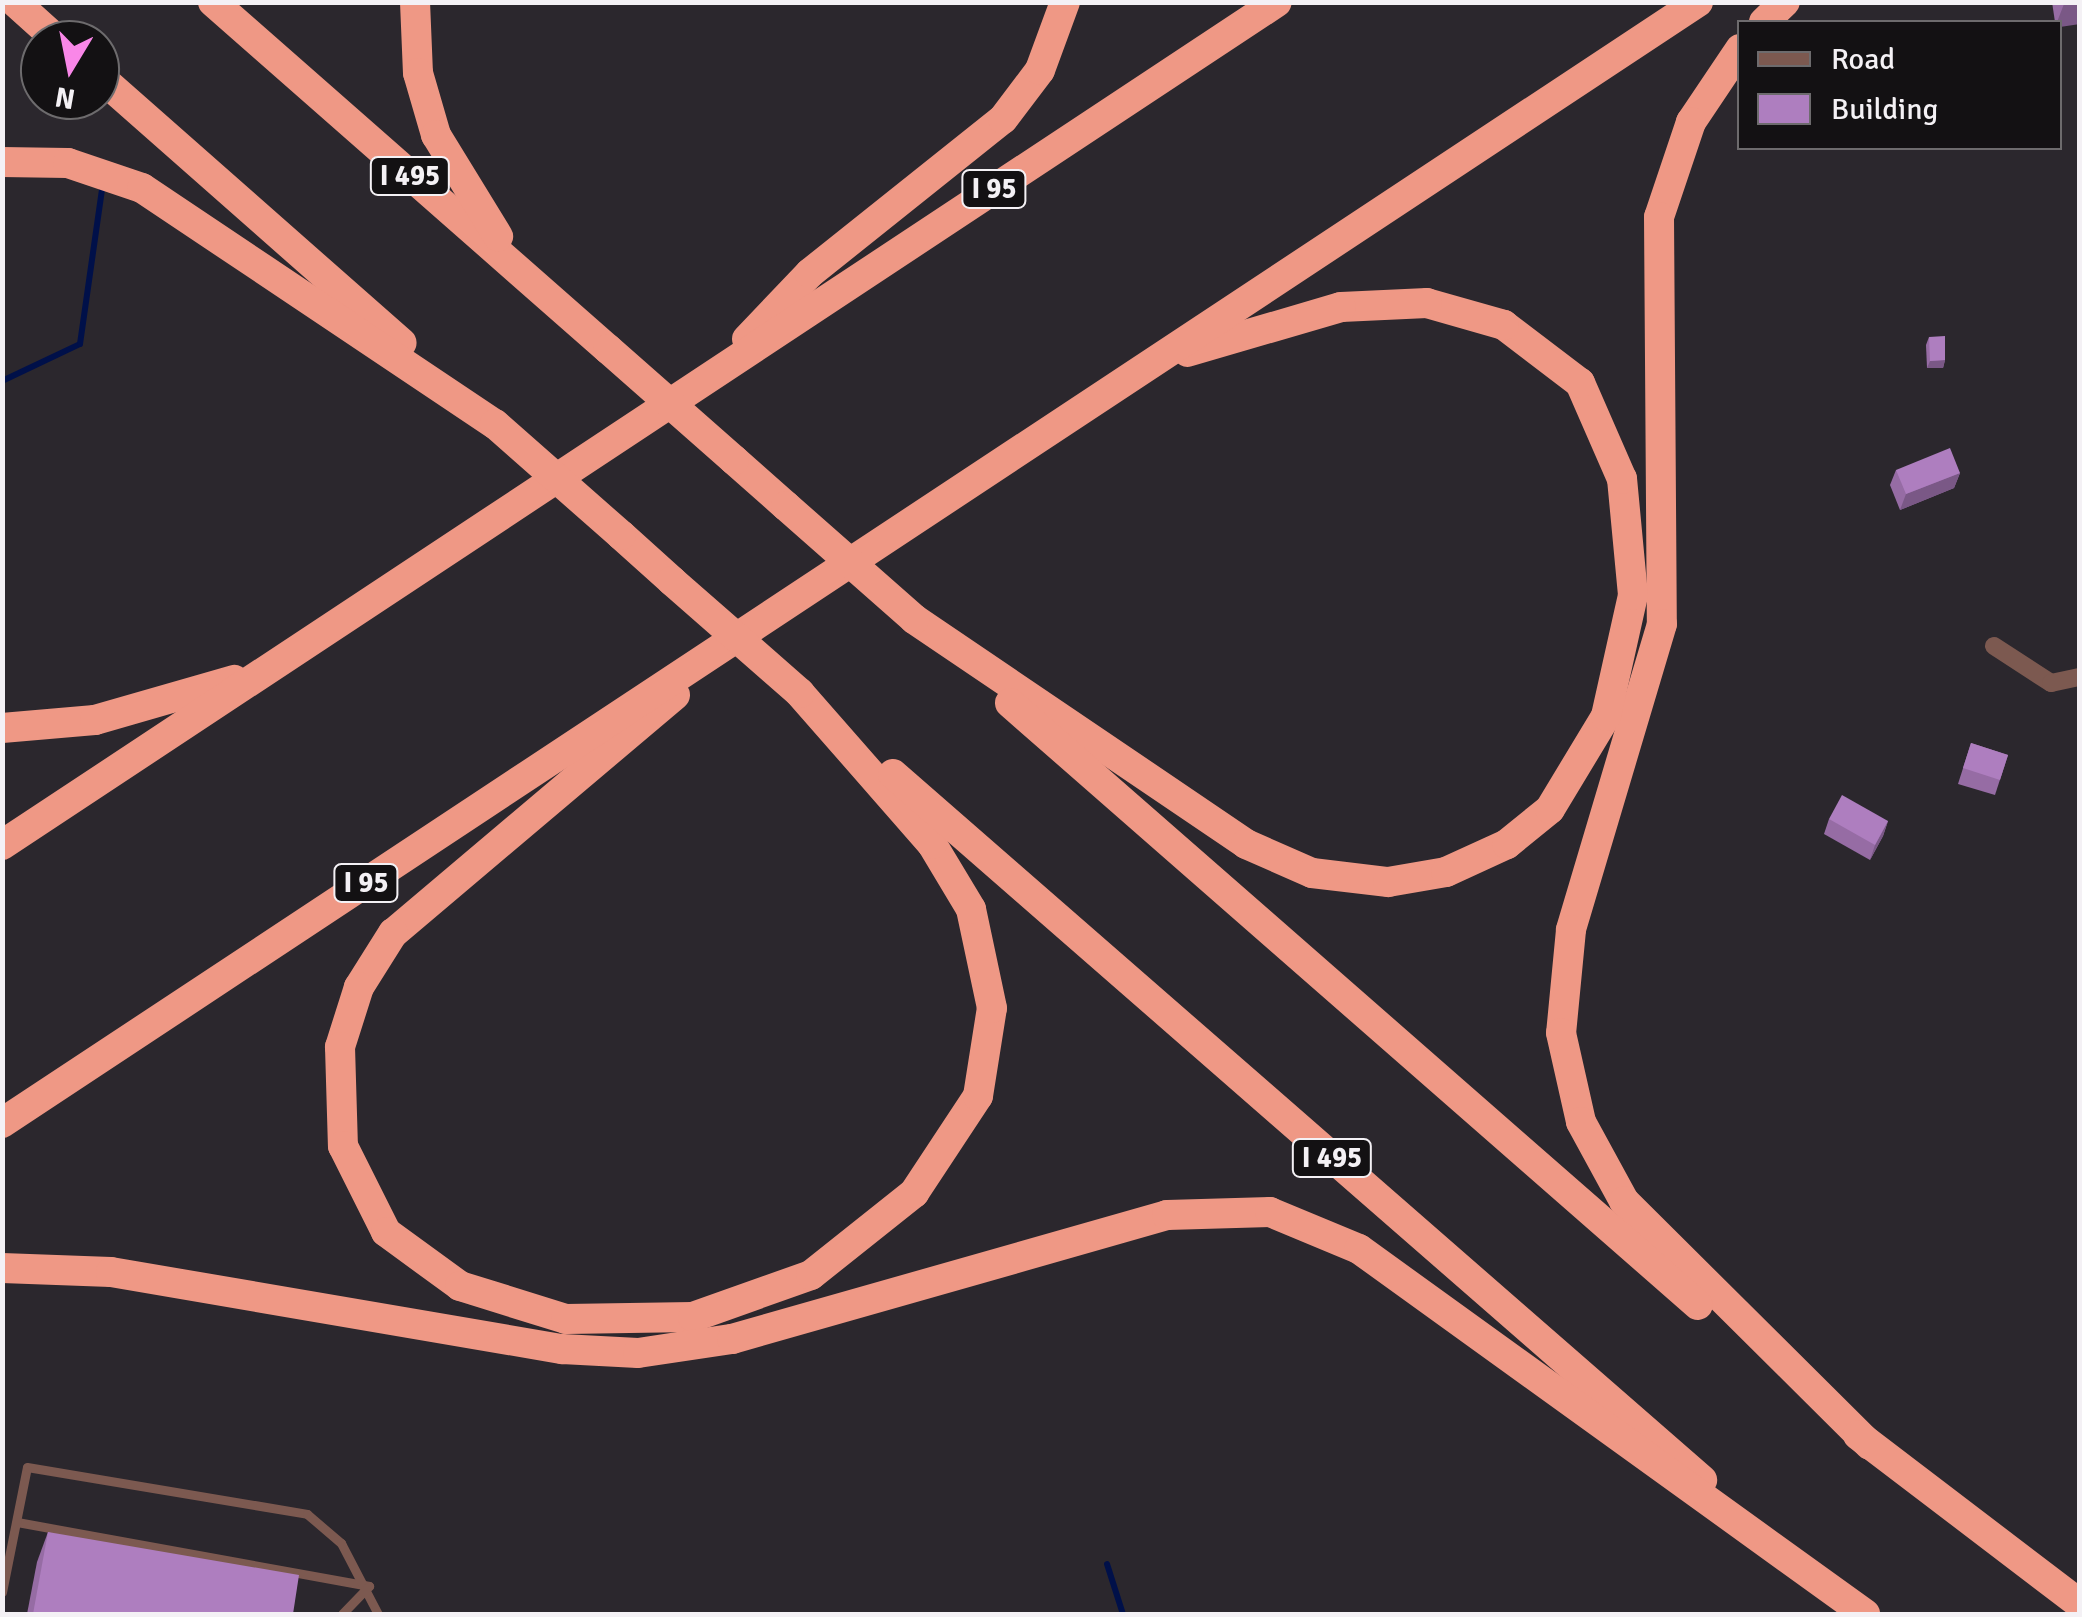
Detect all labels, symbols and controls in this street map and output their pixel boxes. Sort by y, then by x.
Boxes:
north arrow [20,20,120,120]
legend [1737,20,2062,150]
text: Road [1831,41,1895,78]
text: N [53,79,78,116]
text: Building [1831,91,1938,128]
road number: I 495 [368,153,452,199]
road number: I 95 [959,166,1029,212]
road number: I 95 [331,860,401,906]
road number: I 495 [1290,1135,1374,1181]

